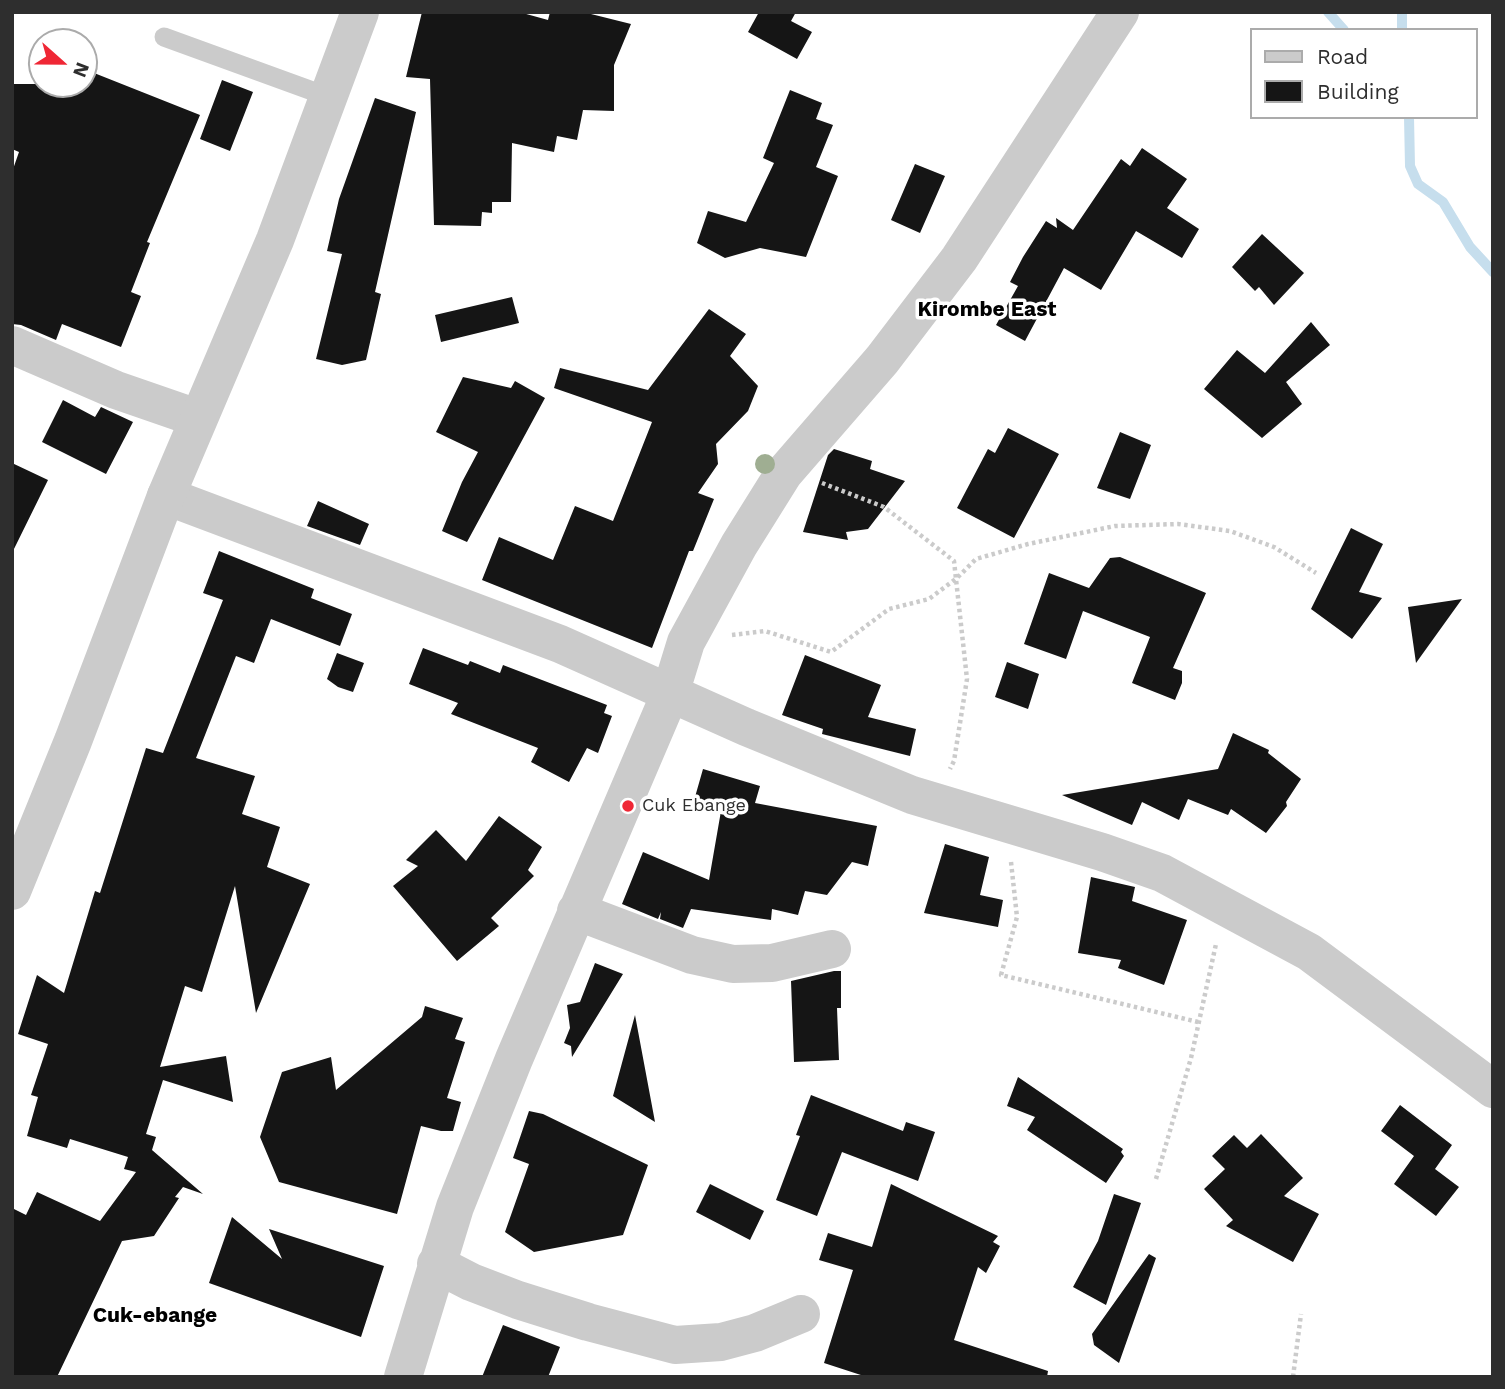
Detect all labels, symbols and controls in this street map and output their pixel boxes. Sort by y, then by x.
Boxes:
north arrow [28,28,98,98]
legend [1250,28,1477,119]
text: Road [1317,44,1368,69]
text: N [68,59,94,81]
text: Building [1317,79,1399,104]
district label: Kirombe East [917,297,1057,323]
place label: Cuk Ebange [642,795,746,817]
marker: Cuk Ebange [620,798,636,814]
district label: Cuk-ebange [93,1303,217,1329]

